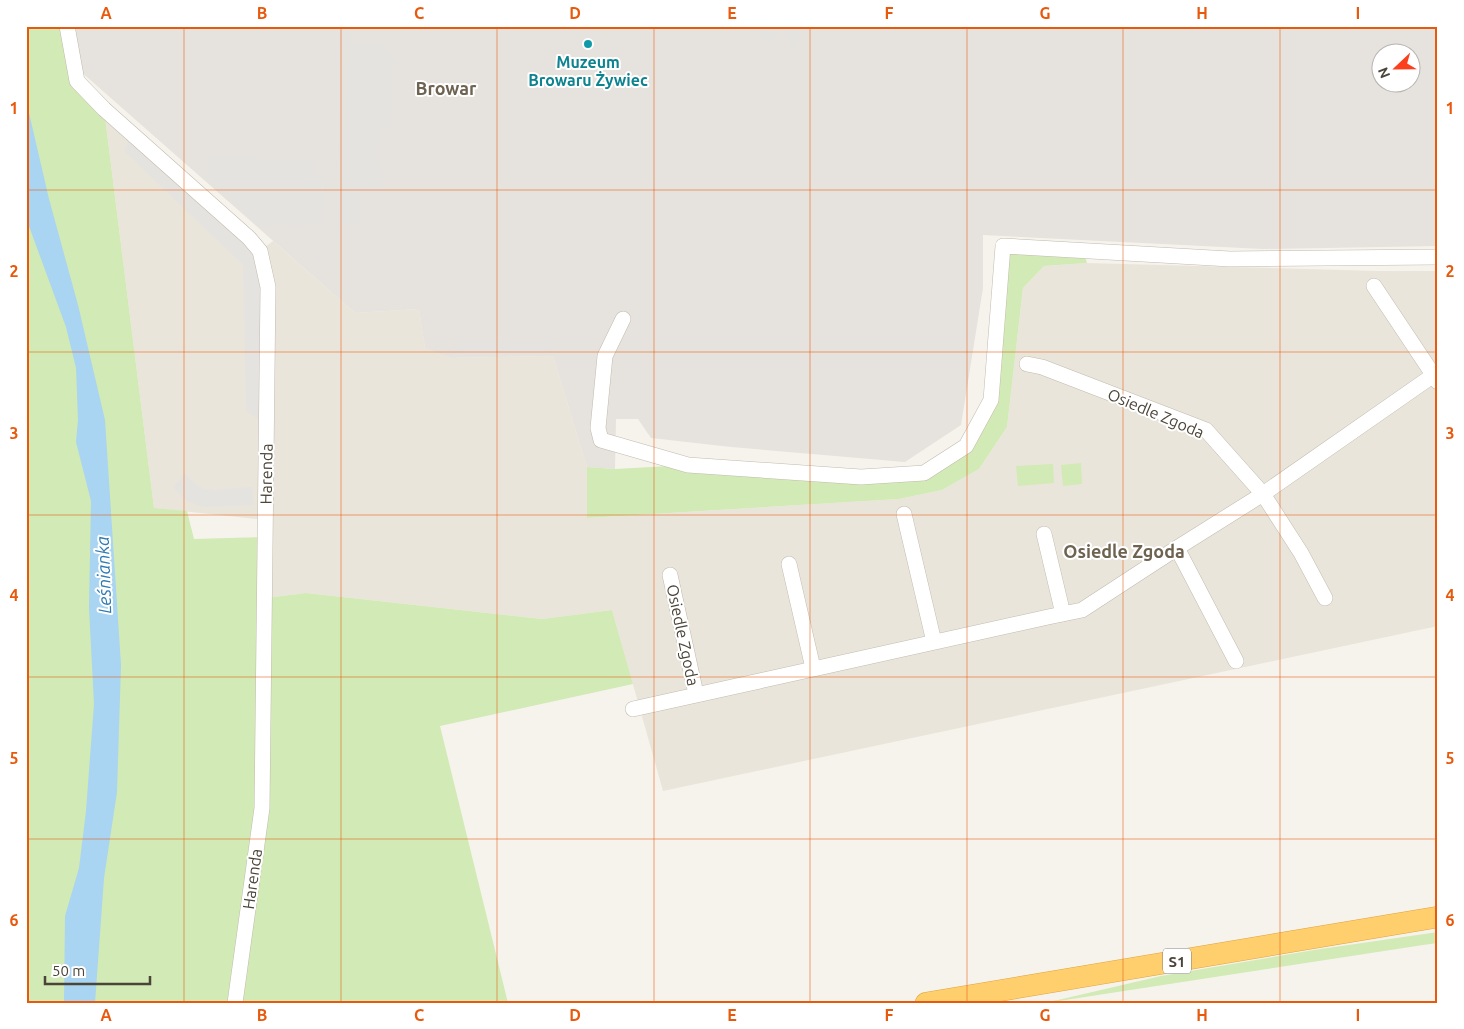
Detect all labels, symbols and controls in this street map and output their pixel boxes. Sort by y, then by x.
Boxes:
text: A [100,4,112,22]
text: B [257,4,267,22]
text: C [414,4,424,22]
text: D [569,4,581,22]
text: E [727,4,737,22]
text: F [885,4,894,22]
text: G [1039,4,1051,22]
text: H [1196,4,1208,22]
text: I [1356,4,1360,22]
marker: Muzeum Browaru Żywiec [582,38,594,50]
north arrow [1372,42,1422,92]
place label: Muzeum Browaru Żywiec [528,53,648,89]
text: N [1375,65,1393,81]
district label: Browar [416,78,477,98]
text: 1 [9,99,19,117]
text: 1 [1445,99,1455,117]
text: 2 [9,262,19,280]
text: 2 [1445,262,1455,280]
street label: Osiedle Zgoda [1105,385,1207,441]
text: 3 [9,424,19,442]
text: 3 [1445,424,1455,442]
street label: Harenda [256,443,276,505]
water label: Leśnianka [92,536,114,614]
district label: Osiedle Zgoda [1063,541,1185,561]
street label: Osiedle Zgoda [663,583,703,687]
text: 4 [9,586,19,604]
text: 4 [1445,586,1455,604]
text: 5 [9,749,19,767]
text: 5 [1445,749,1455,767]
street label: Harenda [239,848,265,910]
text: 6 [9,911,19,929]
text: 6 [1445,911,1455,929]
road number: S1 [1163,948,1191,974]
scale bar [45,954,150,986]
text: 50 m [52,962,85,979]
text: A [100,1006,112,1024]
text: B [257,1006,267,1024]
text: C [414,1006,424,1024]
text: D [569,1006,581,1024]
text: E [727,1006,737,1024]
text: F [885,1006,894,1024]
text: G [1039,1006,1051,1024]
text: H [1196,1006,1208,1024]
text: I [1356,1006,1360,1024]

